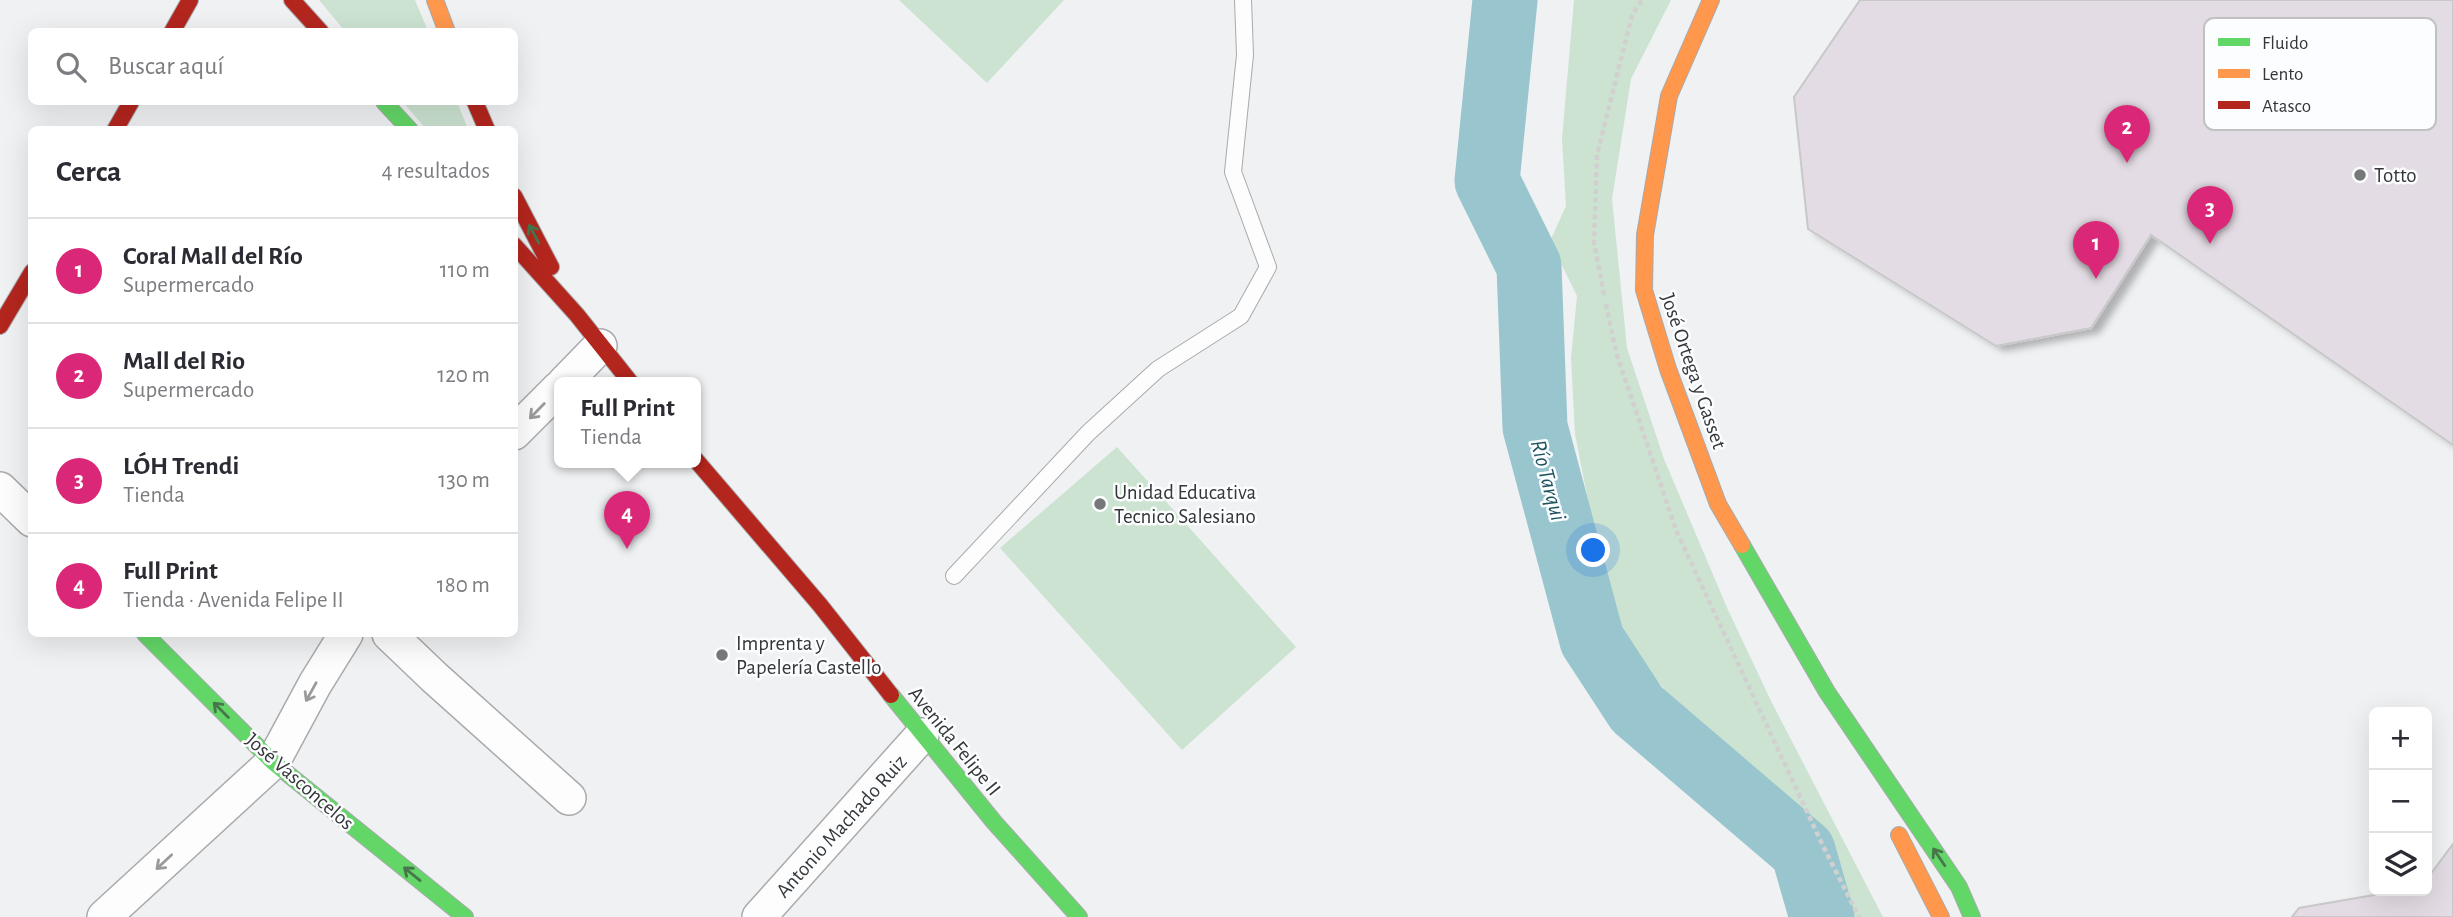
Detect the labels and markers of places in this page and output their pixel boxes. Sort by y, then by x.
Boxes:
pin: 2 [2104,105,2150,163]
place label: Totto [2374,165,2417,186]
marker: Totto [2352,167,2368,183]
pin: 3 [2187,186,2233,244]
pin: 1 [2073,221,2119,279]
place label: Unidad Educativa Tecnico Salesiano [1114,482,1257,527]
pin: 4 [604,491,650,549]
marker: Unidad Educativa Tecnico Salesiano [1092,496,1108,512]
place label: Imprenta y Papelería Castello [736,633,882,678]
marker: Imprenta y Papelería Castello [714,647,730,663]

